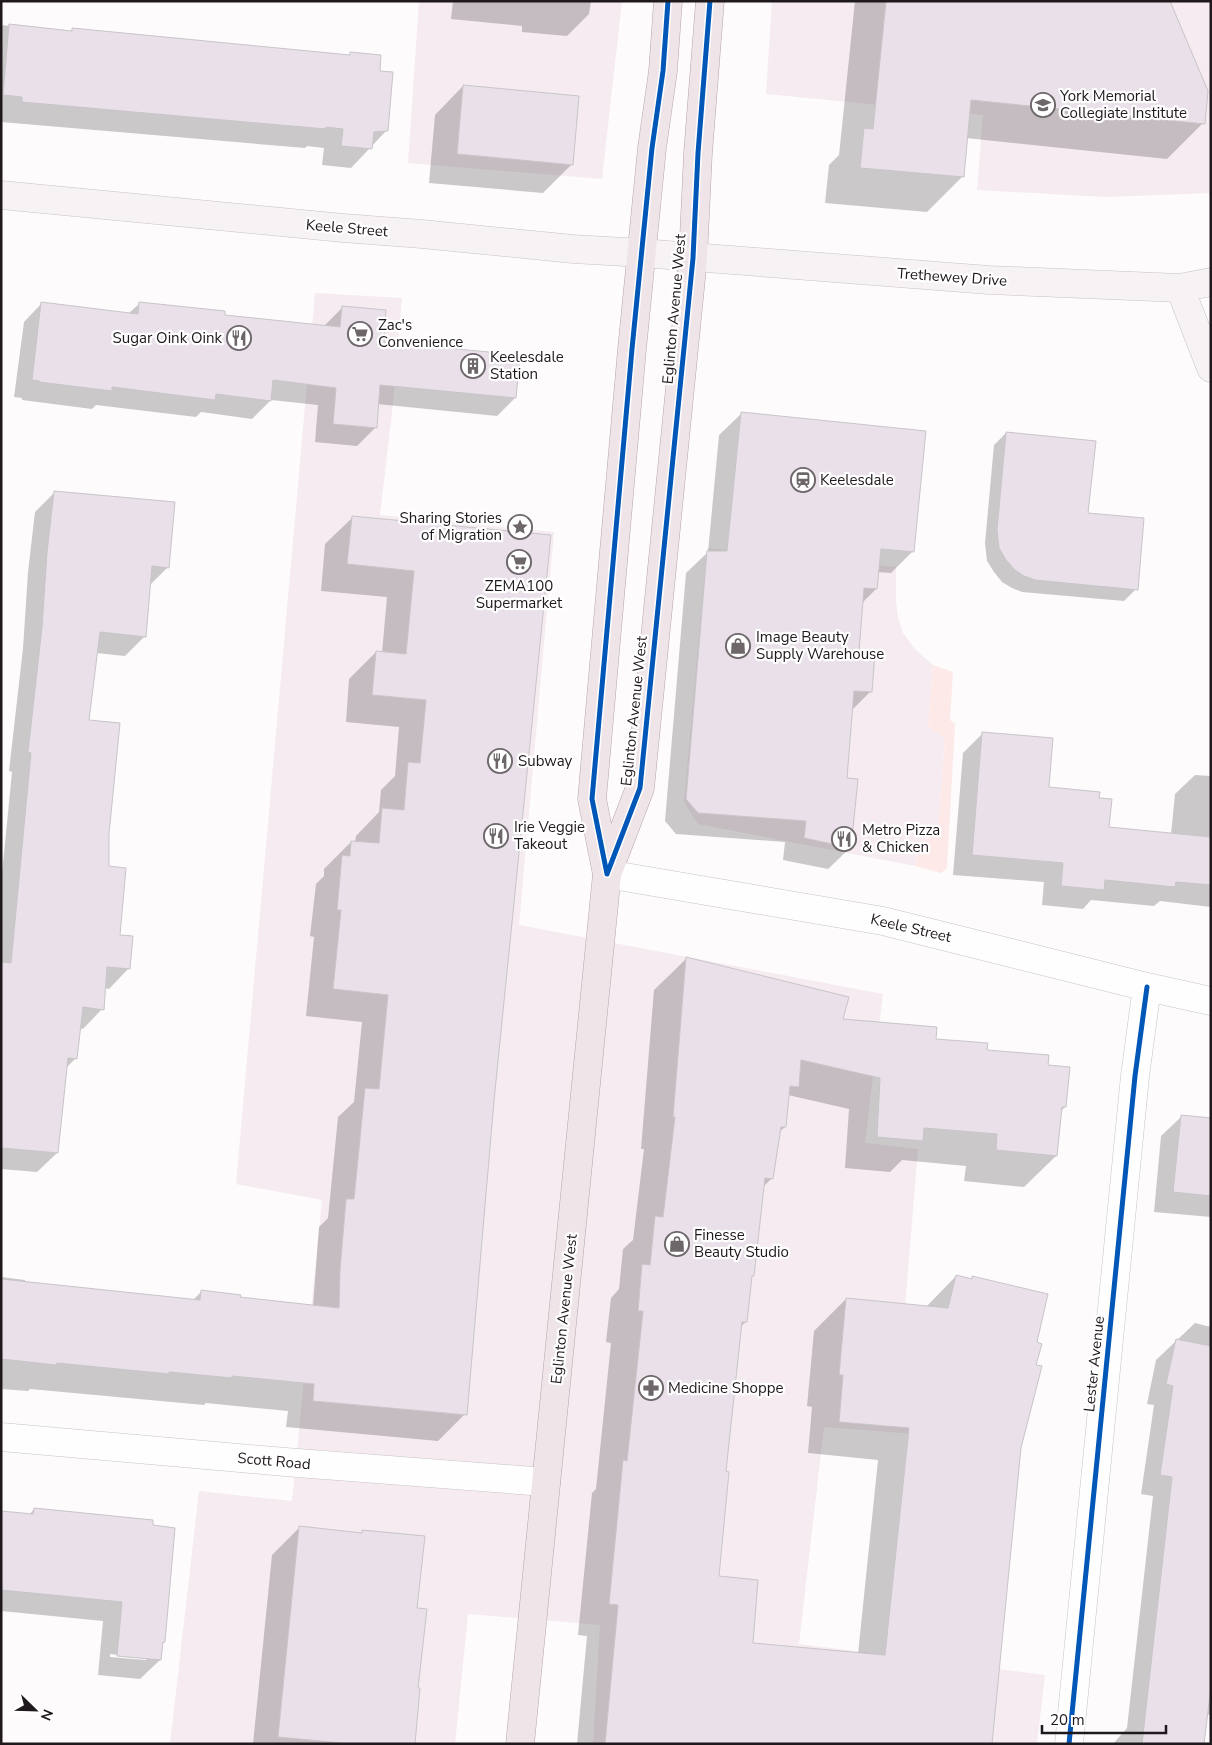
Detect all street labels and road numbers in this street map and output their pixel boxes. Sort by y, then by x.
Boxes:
street label: Keele Street [305,214,390,242]
street label: Eglinton Avenue West [657,232,691,385]
street label: Trethewey Drive [896,263,1008,291]
street label: Eglinton Avenue West [616,634,652,787]
street label: Keele Street [869,909,954,947]
street label: Eglinton Avenue West [546,1232,582,1385]
street label: Lester Avenue [1079,1315,1109,1413]
street label: Scott Road [237,1448,311,1474]

